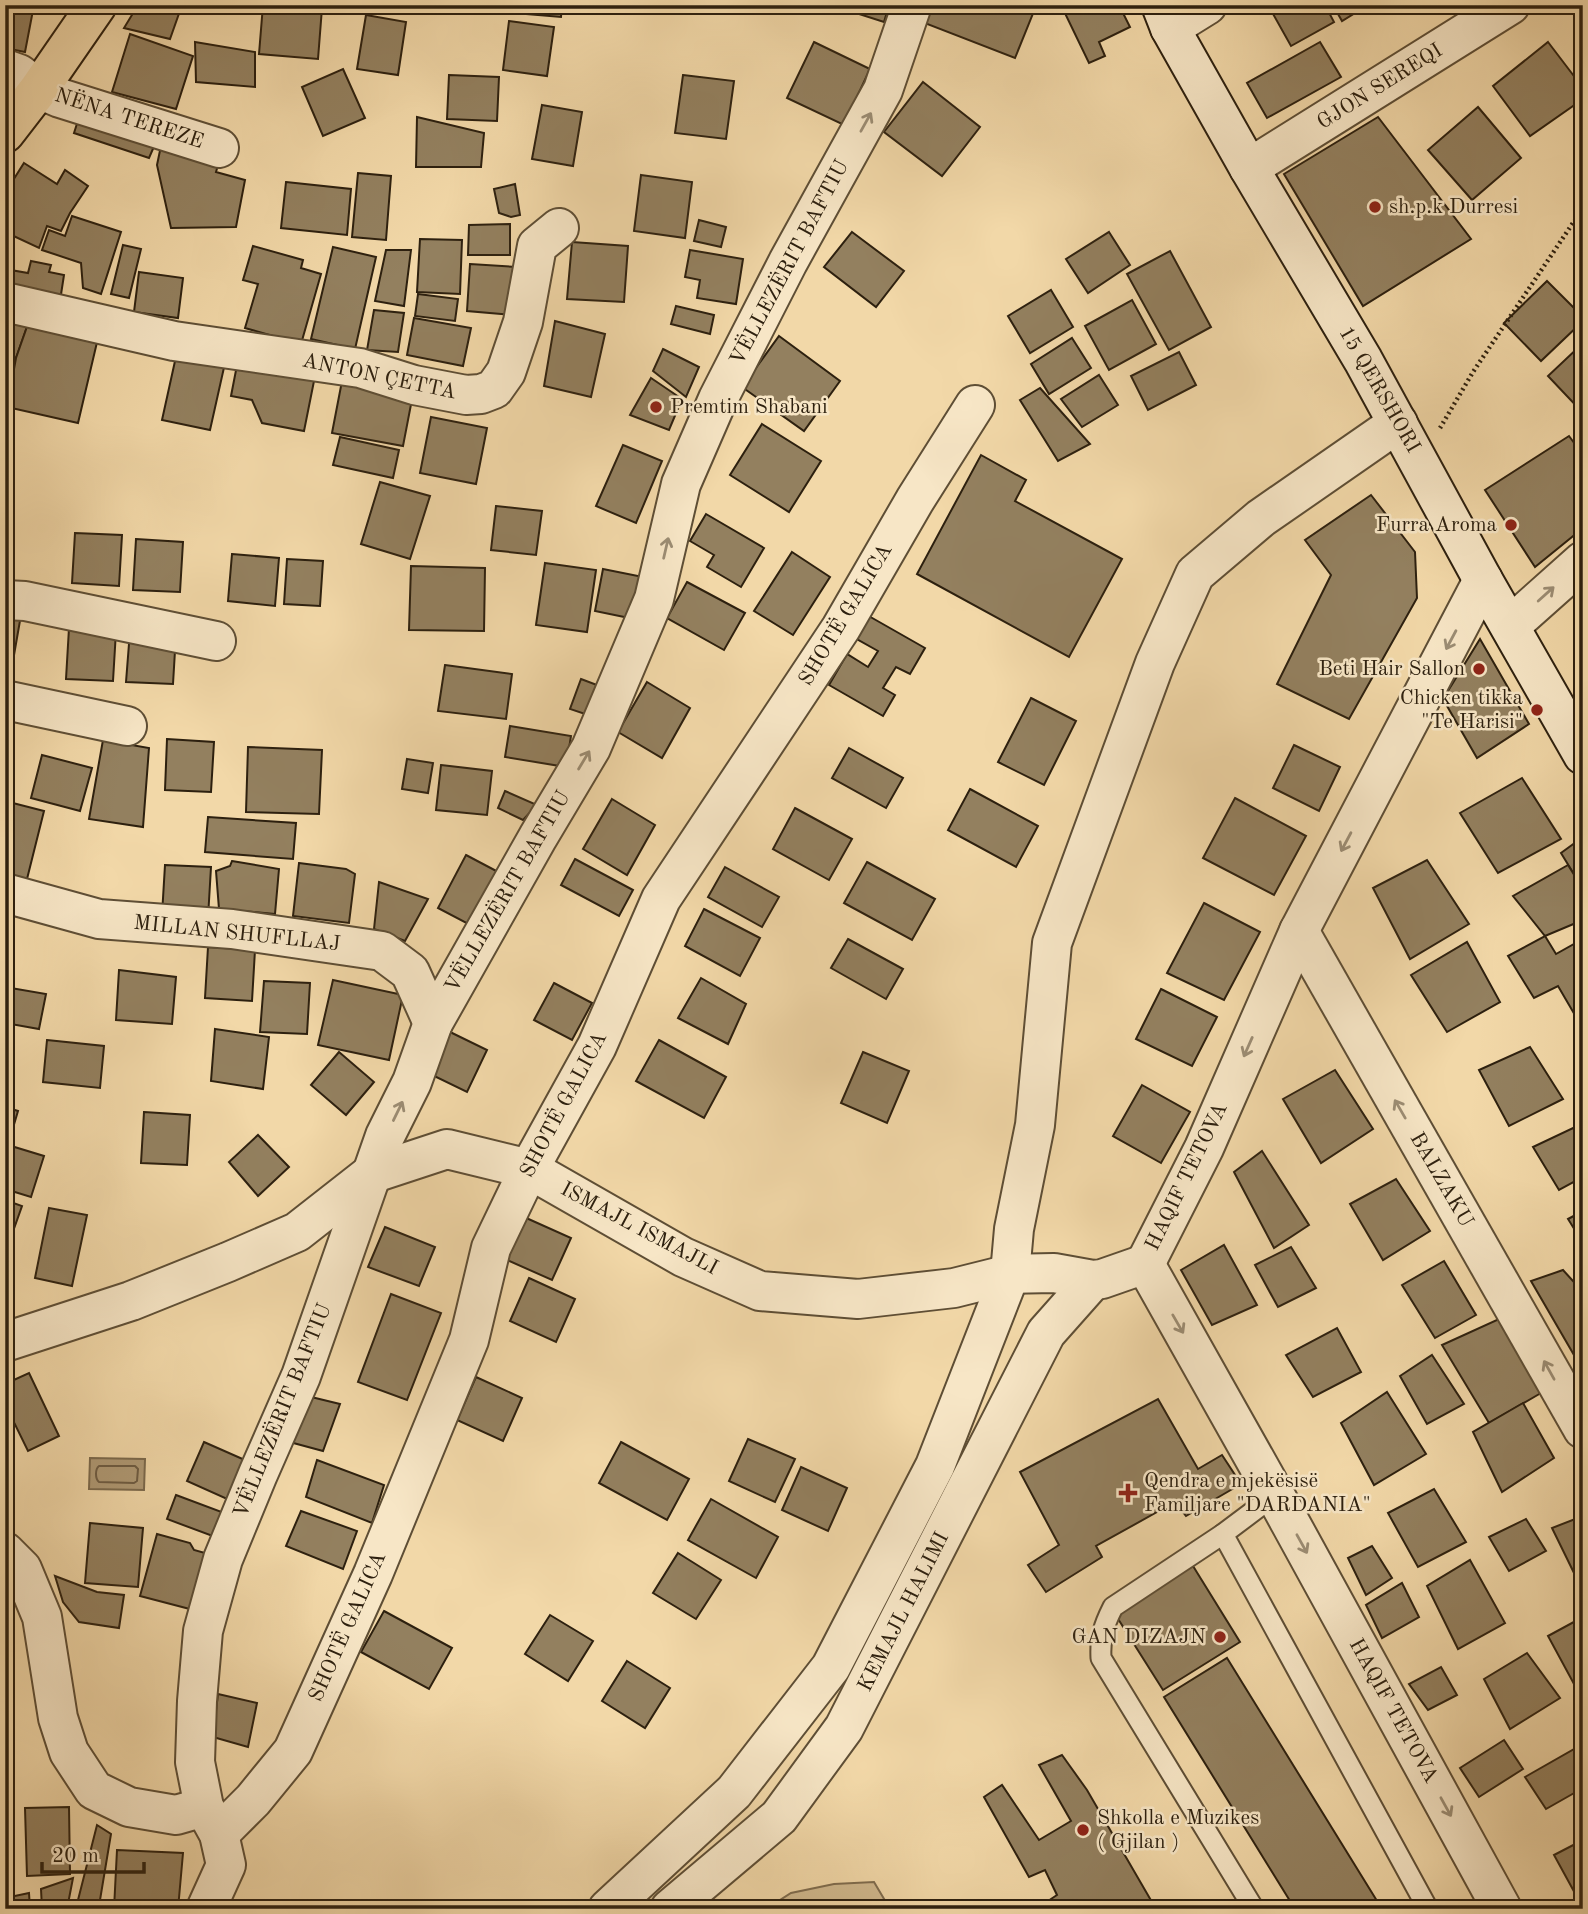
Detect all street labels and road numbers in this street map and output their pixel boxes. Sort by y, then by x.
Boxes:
street label: GJON SEREQI [1314,40,1446,134]
street label: NËNA TEREZE [52,81,207,153]
street label: VËLLEZËRIT BAFTIU [723,155,853,369]
street label: 15 QERSHORI [1334,323,1424,457]
street label: ANTON ÇETTA [300,350,458,404]
street label: SHOTË GALICA [792,538,897,690]
street label: VËLLEZËRIT BAFTIU [438,785,574,997]
street label: MILLAN SHUFLLAJ [133,913,341,955]
street label: SHOTË GALICA [513,1027,611,1181]
street label: HAQIF TETOVA [1142,1100,1232,1254]
street label: BALZAKU [1405,1129,1477,1231]
street label: ISMAJL ISMAJLI [557,1179,721,1279]
street label: VËLLEZËRIT BAFTIU [227,1299,336,1521]
street label: KEMAJL HALIMI [855,1529,953,1695]
street label: SHOTË GALICA [302,1547,390,1705]
street label: HAQIF TETOVA [1345,1635,1441,1787]

